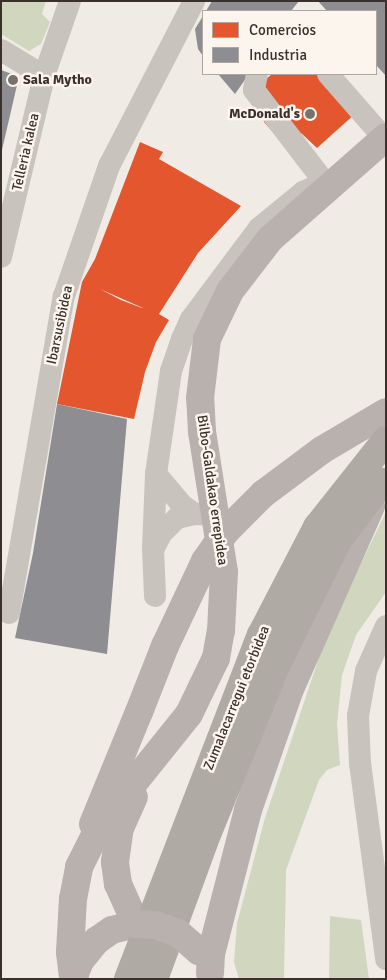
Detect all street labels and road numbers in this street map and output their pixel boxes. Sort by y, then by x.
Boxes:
street label: Telleria kalea [9,112,43,192]
street label: Ibarsusibidea [43,284,77,366]
street label: Bilbo-Galdakao errepidea [193,414,231,566]
street label: Zumalacarregui etorbidea [200,623,274,773]

